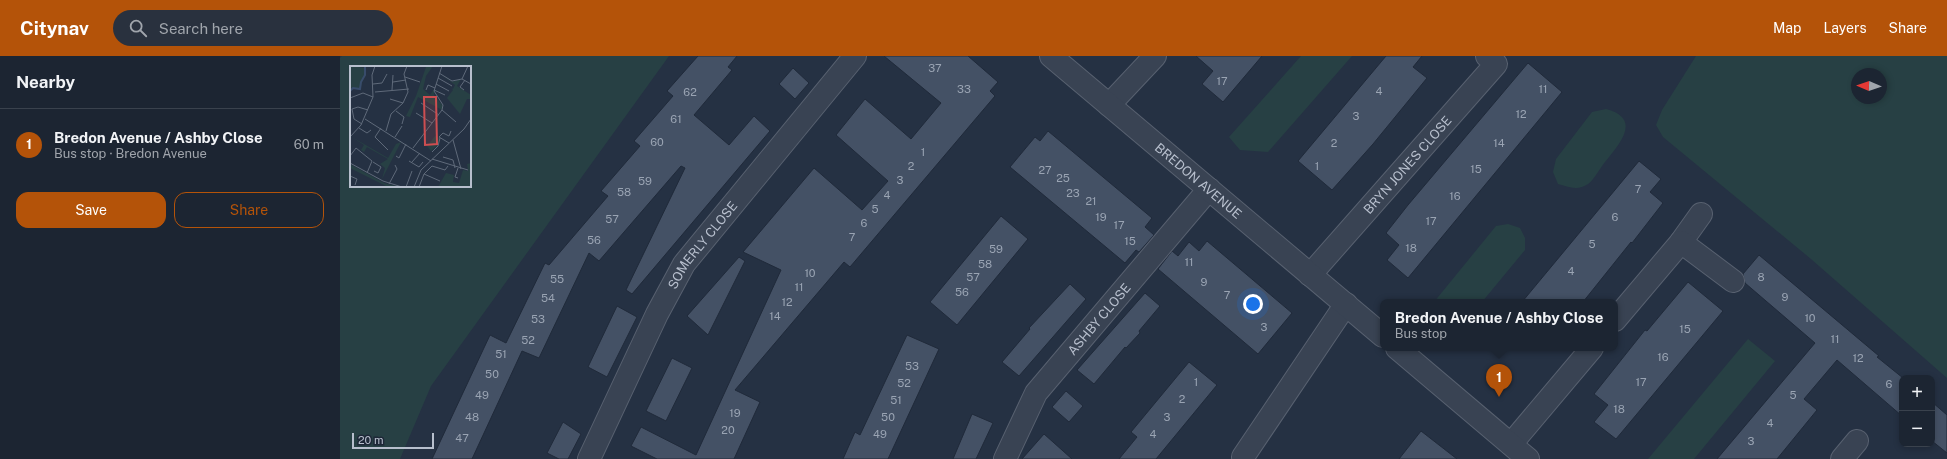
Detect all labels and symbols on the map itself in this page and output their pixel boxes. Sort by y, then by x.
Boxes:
house number: 37 [928,62,942,74]
inset map [350,66,471,187]
north arrow [1851,68,1887,104]
house number: 17 [1216,75,1228,87]
house number: 33 [957,83,971,95]
house number: 11 [1539,83,1547,95]
house number: 4 [1376,85,1383,97]
house number: 62 [683,86,697,98]
house number: 12 [1515,108,1527,120]
house number: 3 [1353,110,1360,122]
house number: 61 [670,113,682,125]
street label: BRYN JONES CLOSE [1360,113,1454,217]
house number: 60 [650,136,664,148]
house number: 2 [1331,137,1338,149]
house number: 14 [1493,137,1505,149]
street label: BREDON AVENUE [1152,140,1245,221]
house number: 1 [921,146,925,158]
house number: 2 [908,160,915,172]
house number: 1 [1315,160,1319,172]
house number: 15 [1470,163,1482,175]
house number: 27 [1038,164,1052,176]
house number: 25 [1056,172,1070,184]
house number: 3 [897,174,904,186]
house number: 59 [638,175,652,187]
house number: 7 [1635,183,1642,195]
house number: 58 [617,186,631,198]
house number: 23 [1066,187,1080,199]
house number: 4 [884,189,891,201]
house number: 16 [1449,190,1461,202]
house number: 21 [1085,195,1097,207]
street label: SOMERLY CLOSE [665,198,740,291]
house number: 5 [871,203,879,215]
house number: 19 [1095,211,1107,223]
house number: 6 [1612,211,1619,223]
house number: 57 [605,213,619,225]
house number: 17 [1425,215,1437,227]
house number: 6 [861,217,868,229]
house number: 17 [1113,219,1125,231]
house number: 7 [849,231,856,243]
house number: 56 [587,234,601,246]
house number: 15 [1124,235,1136,247]
house number: 5 [1588,238,1596,250]
house number: 18 [1405,242,1417,254]
house number: 59 [989,243,1003,255]
house number: 11 [1185,256,1193,268]
house number: 58 [978,258,992,270]
house number: 4 [1568,265,1575,277]
house number: 10 [804,267,816,279]
house number: 57 [966,271,980,283]
house number: 8 [1757,271,1765,283]
house number: 55 [550,273,564,285]
house number: 9 [1201,276,1208,288]
street label: ASHBY CLOSE [1064,280,1133,358]
house number: 11 [795,281,803,293]
house number: 56 [955,286,969,298]
house number: 7 [1224,289,1231,301]
house number: 9 [1782,291,1789,303]
house number: 54 [541,292,555,304]
your location [1243,294,1263,314]
house number: 12 [781,296,793,308]
house number: 14 [769,310,781,322]
house number: 10 [1804,312,1816,324]
house number: 53 [531,313,545,325]
house number: 3 [1261,321,1268,333]
house number: 15 [1679,323,1691,335]
house number: 11 [1831,333,1839,345]
house number: 52 [521,334,535,346]
house number: 51 [495,348,507,360]
house number: 16 [1657,351,1669,363]
house number: 12 [1852,352,1864,364]
house number: 53 [905,360,919,372]
pin: 1 [1486,364,1512,397]
house number: 50 [485,368,499,380]
house number: 1 [1194,376,1198,388]
house number: 17 [1635,376,1647,388]
house number: 52 [897,377,911,389]
house number: 6 [1886,378,1893,390]
house number: 49 [475,389,489,401]
house number: 5 [1789,389,1797,401]
house number: 2 [1179,393,1186,405]
house number: 51 [890,394,902,406]
house number: 18 [1613,403,1625,415]
house number: 19 [729,407,741,419]
house number: 48 [465,411,479,423]
house number: 50 [881,411,895,423]
house number: 3 [1164,411,1171,423]
house number: 4 [1767,417,1774,429]
house number: 20 [721,424,735,436]
house number: 49 [873,428,887,440]
house number: 4 [1150,428,1157,440]
scale bar [352,431,434,450]
house number: 47 [455,432,469,444]
house number: 3 [1748,435,1755,447]

